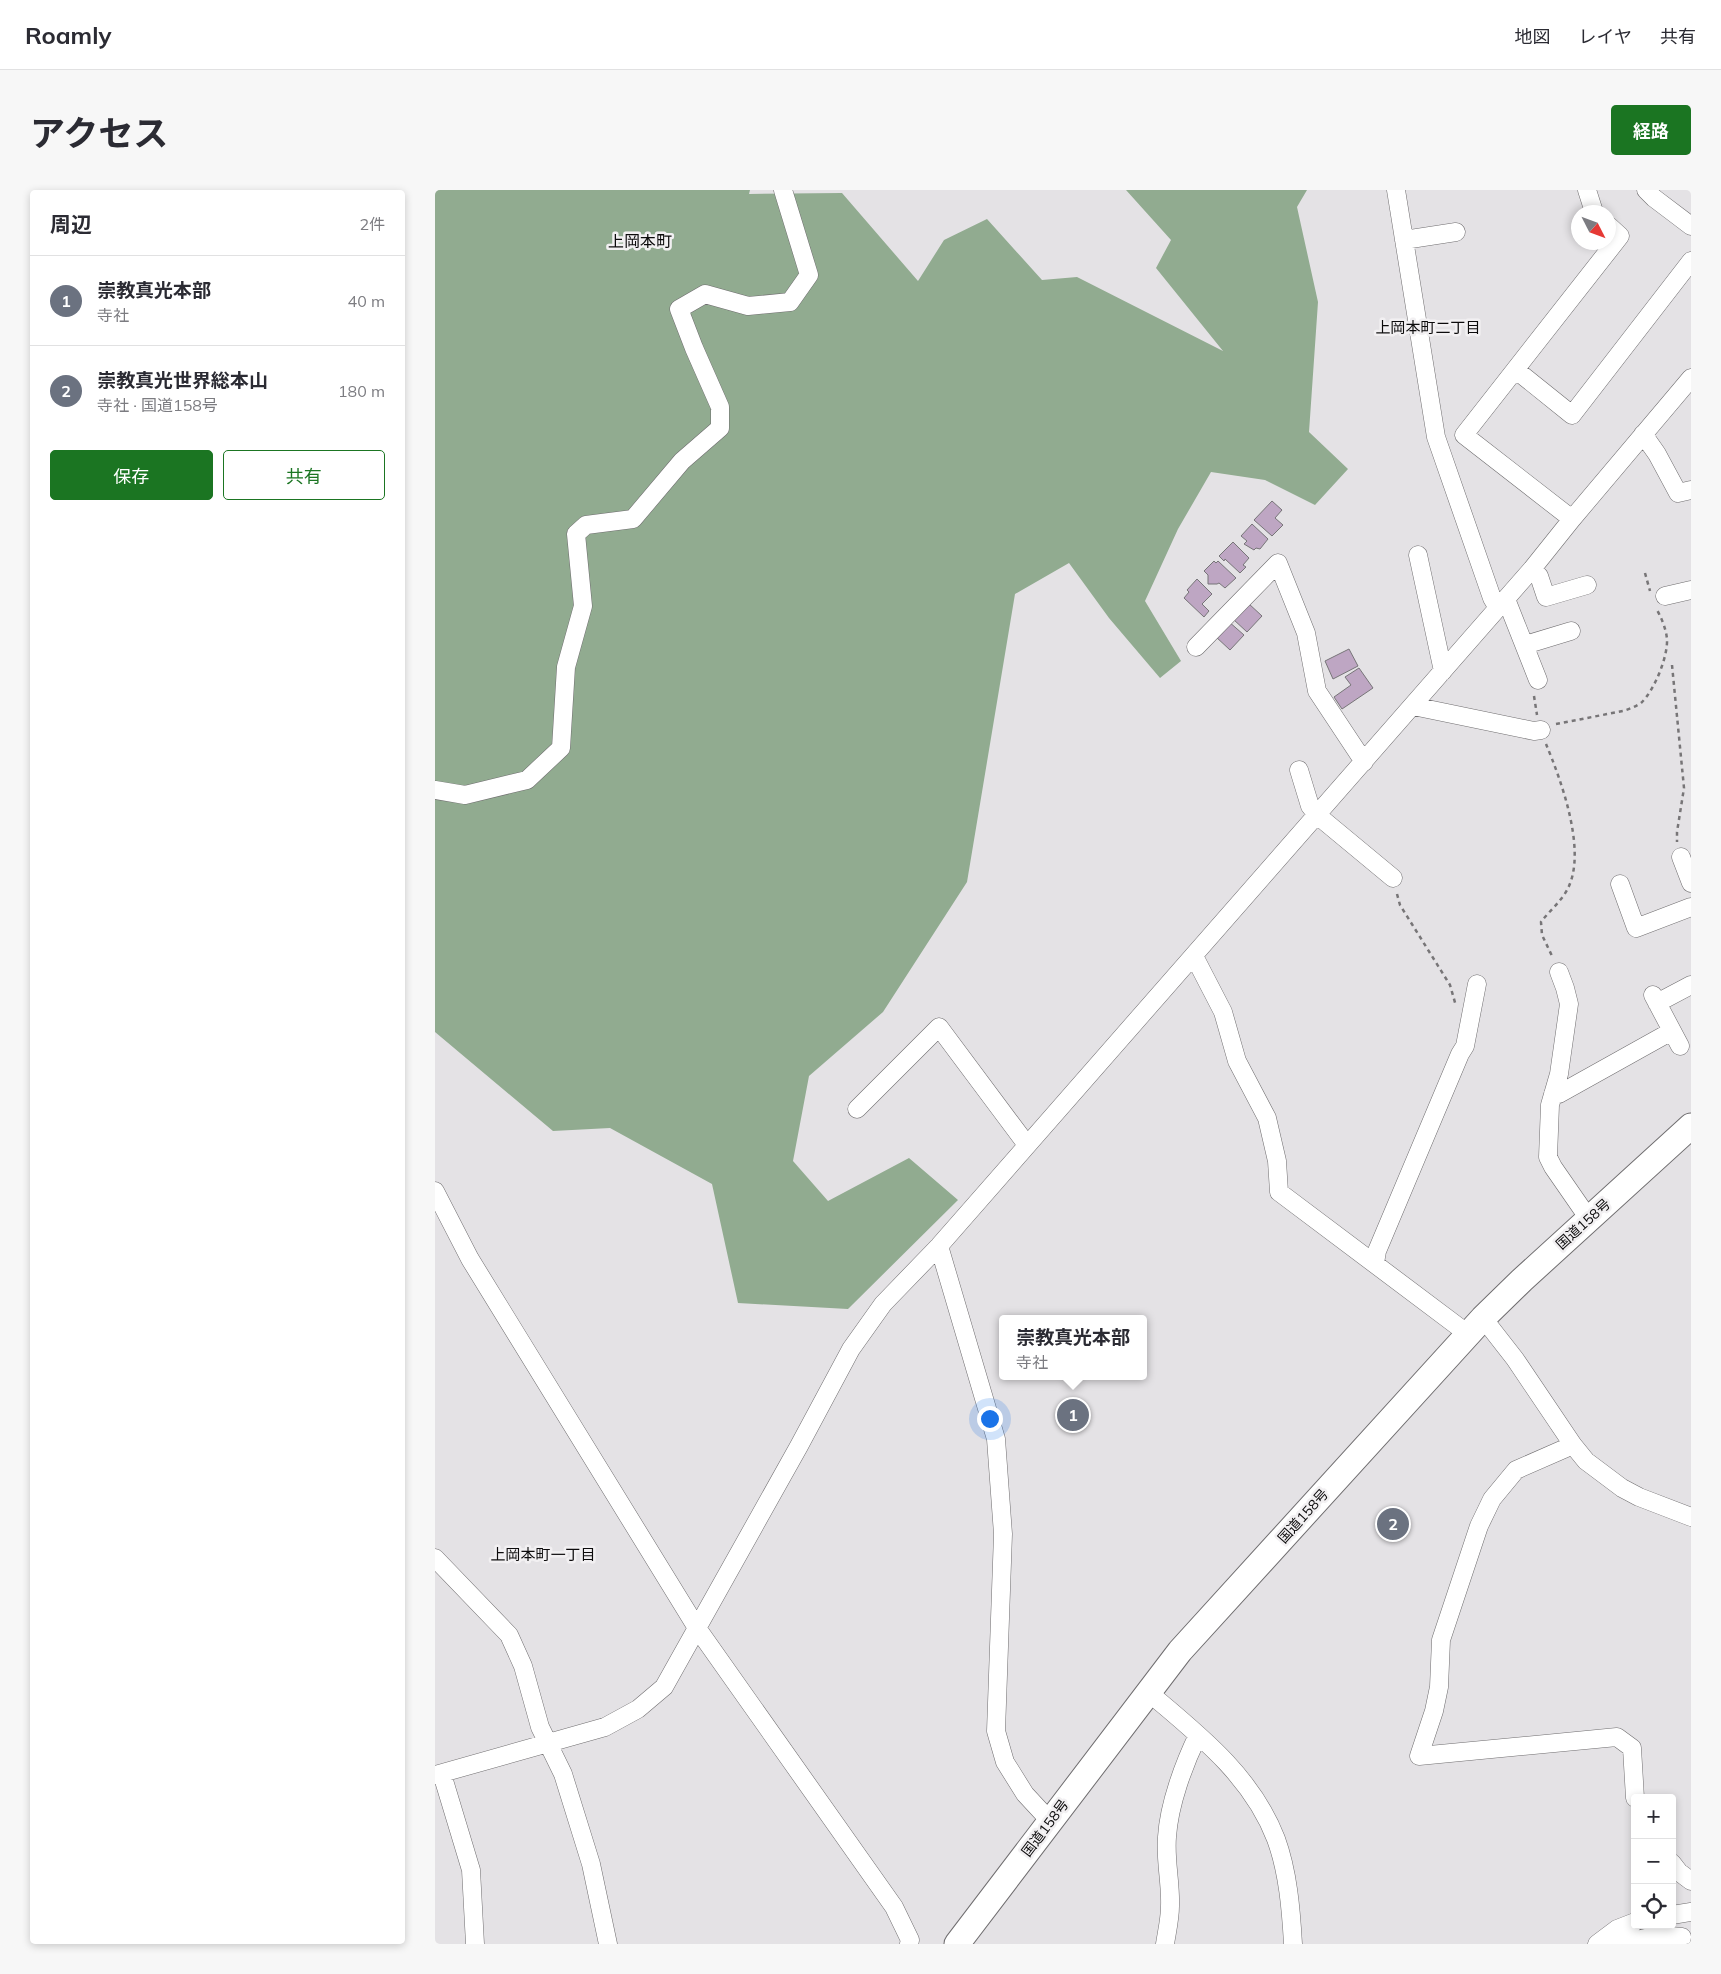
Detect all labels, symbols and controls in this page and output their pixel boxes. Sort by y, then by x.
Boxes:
text: Roamly [25,20,112,50]
text: 地図 [1515,25,1551,48]
text: レイヤ [1579,25,1632,48]
text: 共有 [1660,25,1696,48]
button: 経路 [1611,105,1691,155]
text: アクセス [30,111,168,155]
north arrow [1571,205,1616,250]
text: 周辺 [50,211,92,237]
text: 2件 [359,214,385,234]
district label: 上岡本町 [608,231,672,251]
text: 崇教真光本部 [97,278,211,302]
text: 1 [61,291,71,311]
text: 40 m [348,291,385,311]
text: 寺社 [97,305,129,325]
district label: 上岡本町二丁目 [1375,318,1481,337]
text: 崇教真光世界総本山 [97,368,268,392]
text: 2 [61,381,71,401]
text: 180 m [338,381,385,401]
text: 寺社 · 国道158号 [97,395,218,415]
button: 保存 [50,450,213,500]
button: 共有 [223,450,385,500]
street label: 国道158号 [1552,1195,1614,1253]
popup [999,1315,1147,1380]
text: 崇教真光本部 [1016,1325,1130,1349]
text: 寺社 [1016,1352,1048,1372]
pin: 1 [1057,1396,1089,1434]
your location [977,1406,1003,1432]
street label: 国道158号 [1274,1485,1332,1547]
pin: 2 [1377,1505,1409,1543]
district label: 上岡本町一丁目 [490,1545,596,1564]
map controls [1631,1794,1676,1929]
button: + [1631,1794,1676,1839]
street label: 国道158号 [1018,1796,1072,1860]
button: − [1631,1839,1676,1884]
button: locate [1631,1884,1676,1929]

